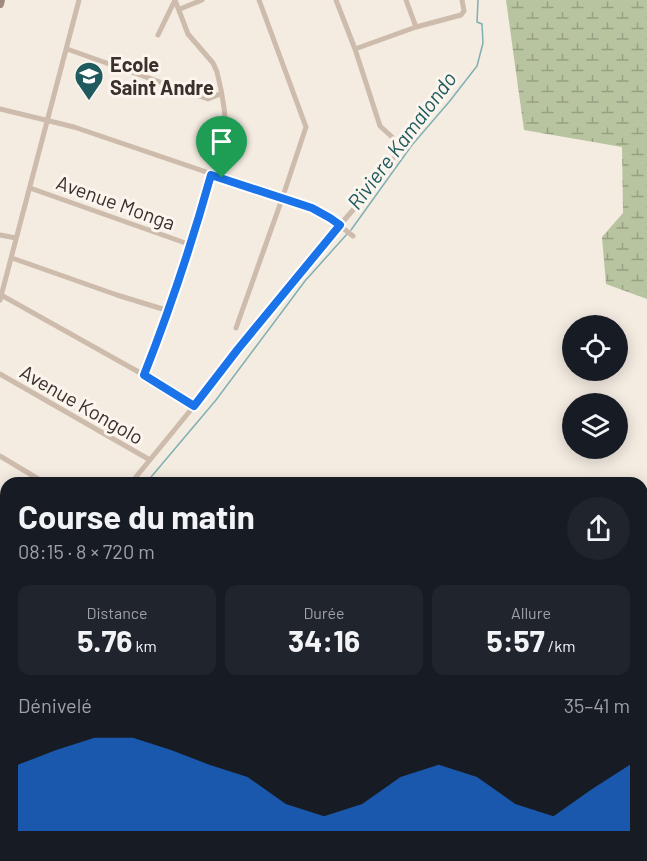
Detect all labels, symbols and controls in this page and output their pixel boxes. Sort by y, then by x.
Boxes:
place label: Ecole Saint Andre [110,52,214,99]
school or university icon: Ecole Saint Andre [73,60,105,102]
water label: Riviere Kamalondo [341,66,461,214]
pin [196,116,247,178]
icon: arrive [205,125,238,158]
street label: Avenue Monga [53,169,179,235]
map controls [562,315,628,459]
button: locate [562,315,628,381]
street label: Avenue Kongolo [16,359,148,449]
button: layers [562,393,628,459]
text: Course du matin [18,496,255,536]
button: share [567,497,630,560]
text: 08:15 · 8 × 720 m [18,539,155,563]
text: Distance [87,603,147,622]
text: Durée [303,603,345,622]
text: Allure [511,603,551,622]
text: 5.76 [77,622,132,658]
text: 34:16 [288,622,360,658]
text: 5:57 [487,622,545,658]
text: km [132,636,157,655]
text: /km [545,636,576,655]
text: Dénivelé [18,693,92,717]
text: 35–41 m [564,693,630,717]

